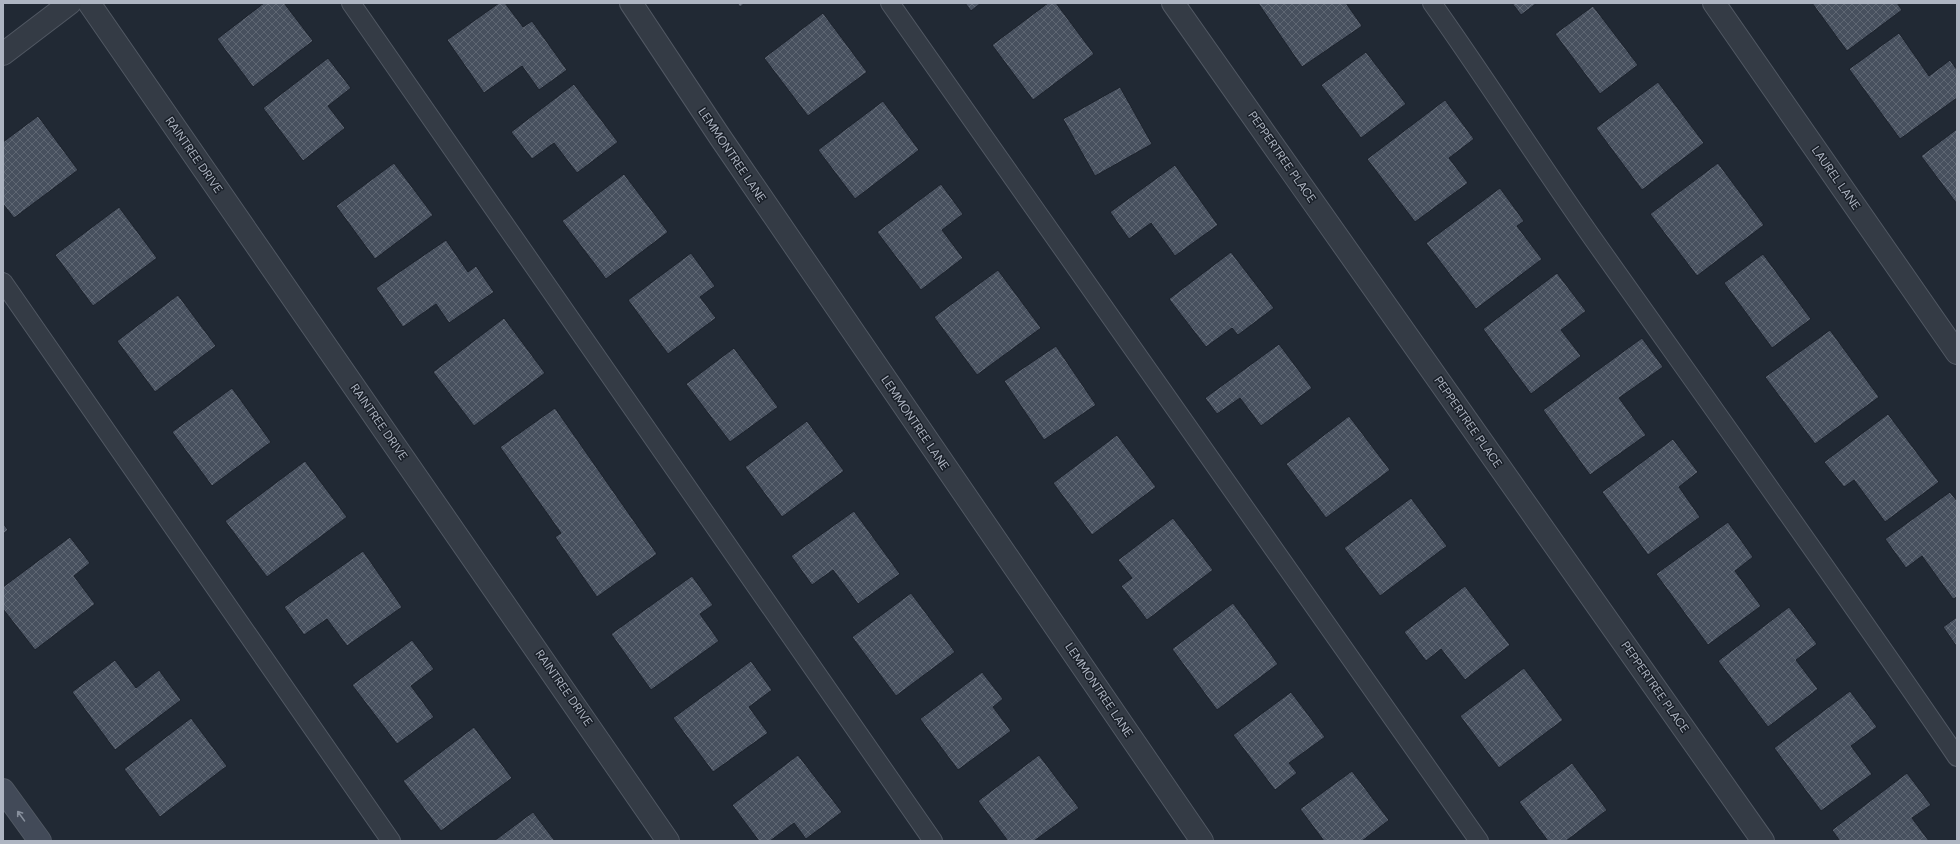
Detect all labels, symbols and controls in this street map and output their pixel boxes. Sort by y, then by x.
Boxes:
street label: LEMMONTREE LANE [694,105,770,206]
street label: PEPPERTREE PLACE [1244,108,1320,206]
street label: RAINTREE DRIVE [162,114,226,197]
street label: LAUREL LANE [1808,143,1864,213]
street label: LEMMONTREE LANE [877,373,953,474]
street label: PEPPERTREE PLACE [1430,373,1506,471]
street label: RAINTREE DRIVE [347,381,411,464]
street label: PEPPERTREE PLACE [1617,638,1693,736]
street label: LEMMONTREE LANE [1061,640,1137,741]
street label: RAINTREE DRIVE [532,647,596,730]
one-way arrow [17,810,26,821]

